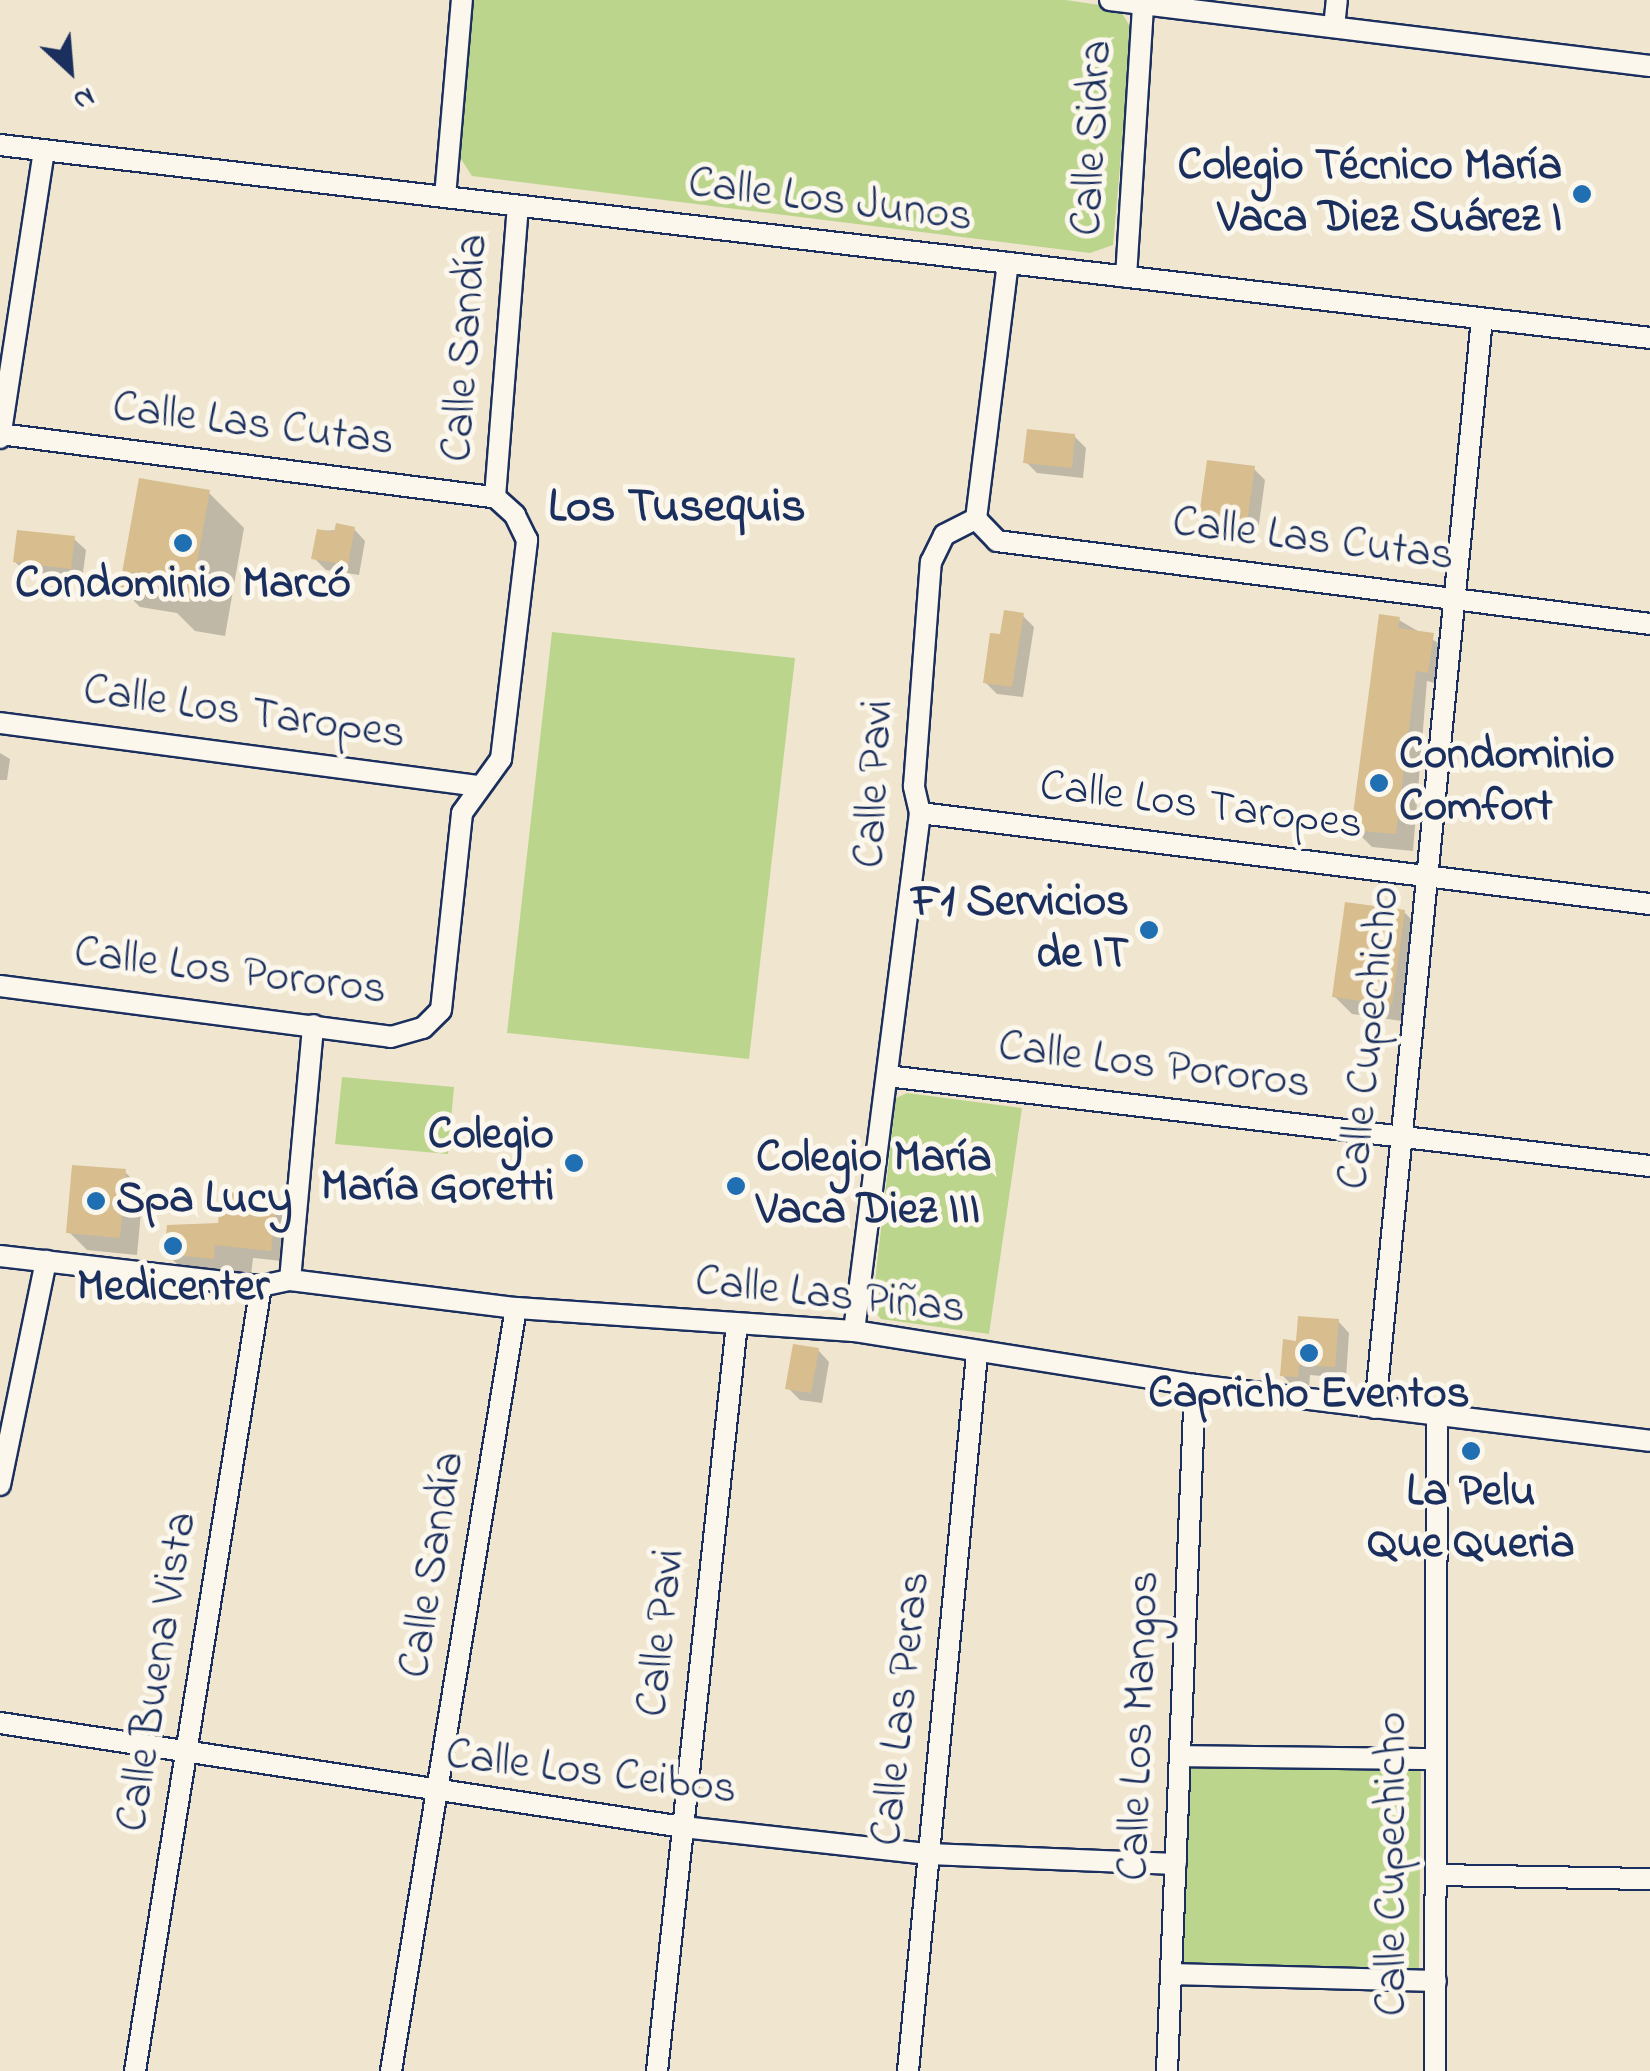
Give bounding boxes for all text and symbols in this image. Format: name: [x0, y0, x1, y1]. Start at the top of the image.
north arrow: [20, 20, 120, 120]
street label: Calle Sidra: [1062, 39, 1126, 237]
text: N: [66, 75, 101, 120]
place label: Colegio Técnico María Vaca Diez Suárez I: [1178, 141, 1562, 247]
street label: Calle Los Junos: [685, 158, 975, 246]
marker: Colegio Técnico María Vaca Diez Suárez I: [1571, 183, 1593, 205]
street label: Calle Sandía: [432, 232, 502, 464]
street label: Calle Las Cutas: [109, 382, 397, 470]
district label: Los Tusequis: [548, 480, 806, 538]
street label: Calle Las Cutas: [1169, 497, 1457, 585]
marker: Condominio Marcó: [172, 532, 194, 554]
place label: Condominio Marcó: [15, 559, 351, 613]
street label: Calle Los Taropes: [79, 665, 409, 763]
street label: Calle Pavi: [845, 698, 907, 870]
place label: Condominio Comfort: [1399, 730, 1615, 836]
street label: Calle Los Taropes: [1037, 760, 1365, 854]
marker: Condominio Comfort: [1368, 772, 1390, 794]
place label: F1 Servicios de IT: [911, 877, 1129, 983]
street label: Calle Cupechicho: [1328, 884, 1414, 1192]
marker: F1 Servicios de IT: [1138, 919, 1160, 941]
street label: Calle Los Pororos: [71, 927, 389, 1019]
street label: Calle Los Pororos: [995, 1021, 1313, 1113]
place label: Colegio María Goretti: [321, 1110, 554, 1216]
place label: Colegio María Vaca Diez III: [756, 1133, 991, 1239]
marker: Colegio María Goretti: [563, 1152, 585, 1174]
place label: Spa Lucy: [116, 1174, 292, 1228]
marker: Colegio María Vaca Diez III: [725, 1175, 747, 1197]
marker: Spa Lucy: [85, 1190, 107, 1212]
marker: Medicenter: [162, 1235, 184, 1257]
street label: Calle Las Piñas: [692, 1256, 968, 1338]
place label: Medicenter: [77, 1262, 269, 1316]
marker: Capricho Eventos: [1298, 1342, 1320, 1364]
place label: Capricho Eventos: [1148, 1369, 1470, 1423]
marker: La Pelu Que Queria: [1460, 1440, 1482, 1462]
street label: Calle Sandía: [389, 1448, 479, 1682]
place label: La Pelu Que Queria: [1368, 1467, 1574, 1573]
street label: Calle Buena Vista: [107, 1508, 211, 1836]
street label: Calle Pavi: [627, 1546, 699, 1720]
street label: Calle Las Peras: [862, 1569, 944, 1849]
street label: Calle Los Mangos: [1109, 1570, 1173, 1882]
street label: Calle Cupechicho: [1367, 1712, 1421, 2016]
street label: Calle Los Ceibos: [442, 1729, 740, 1819]

